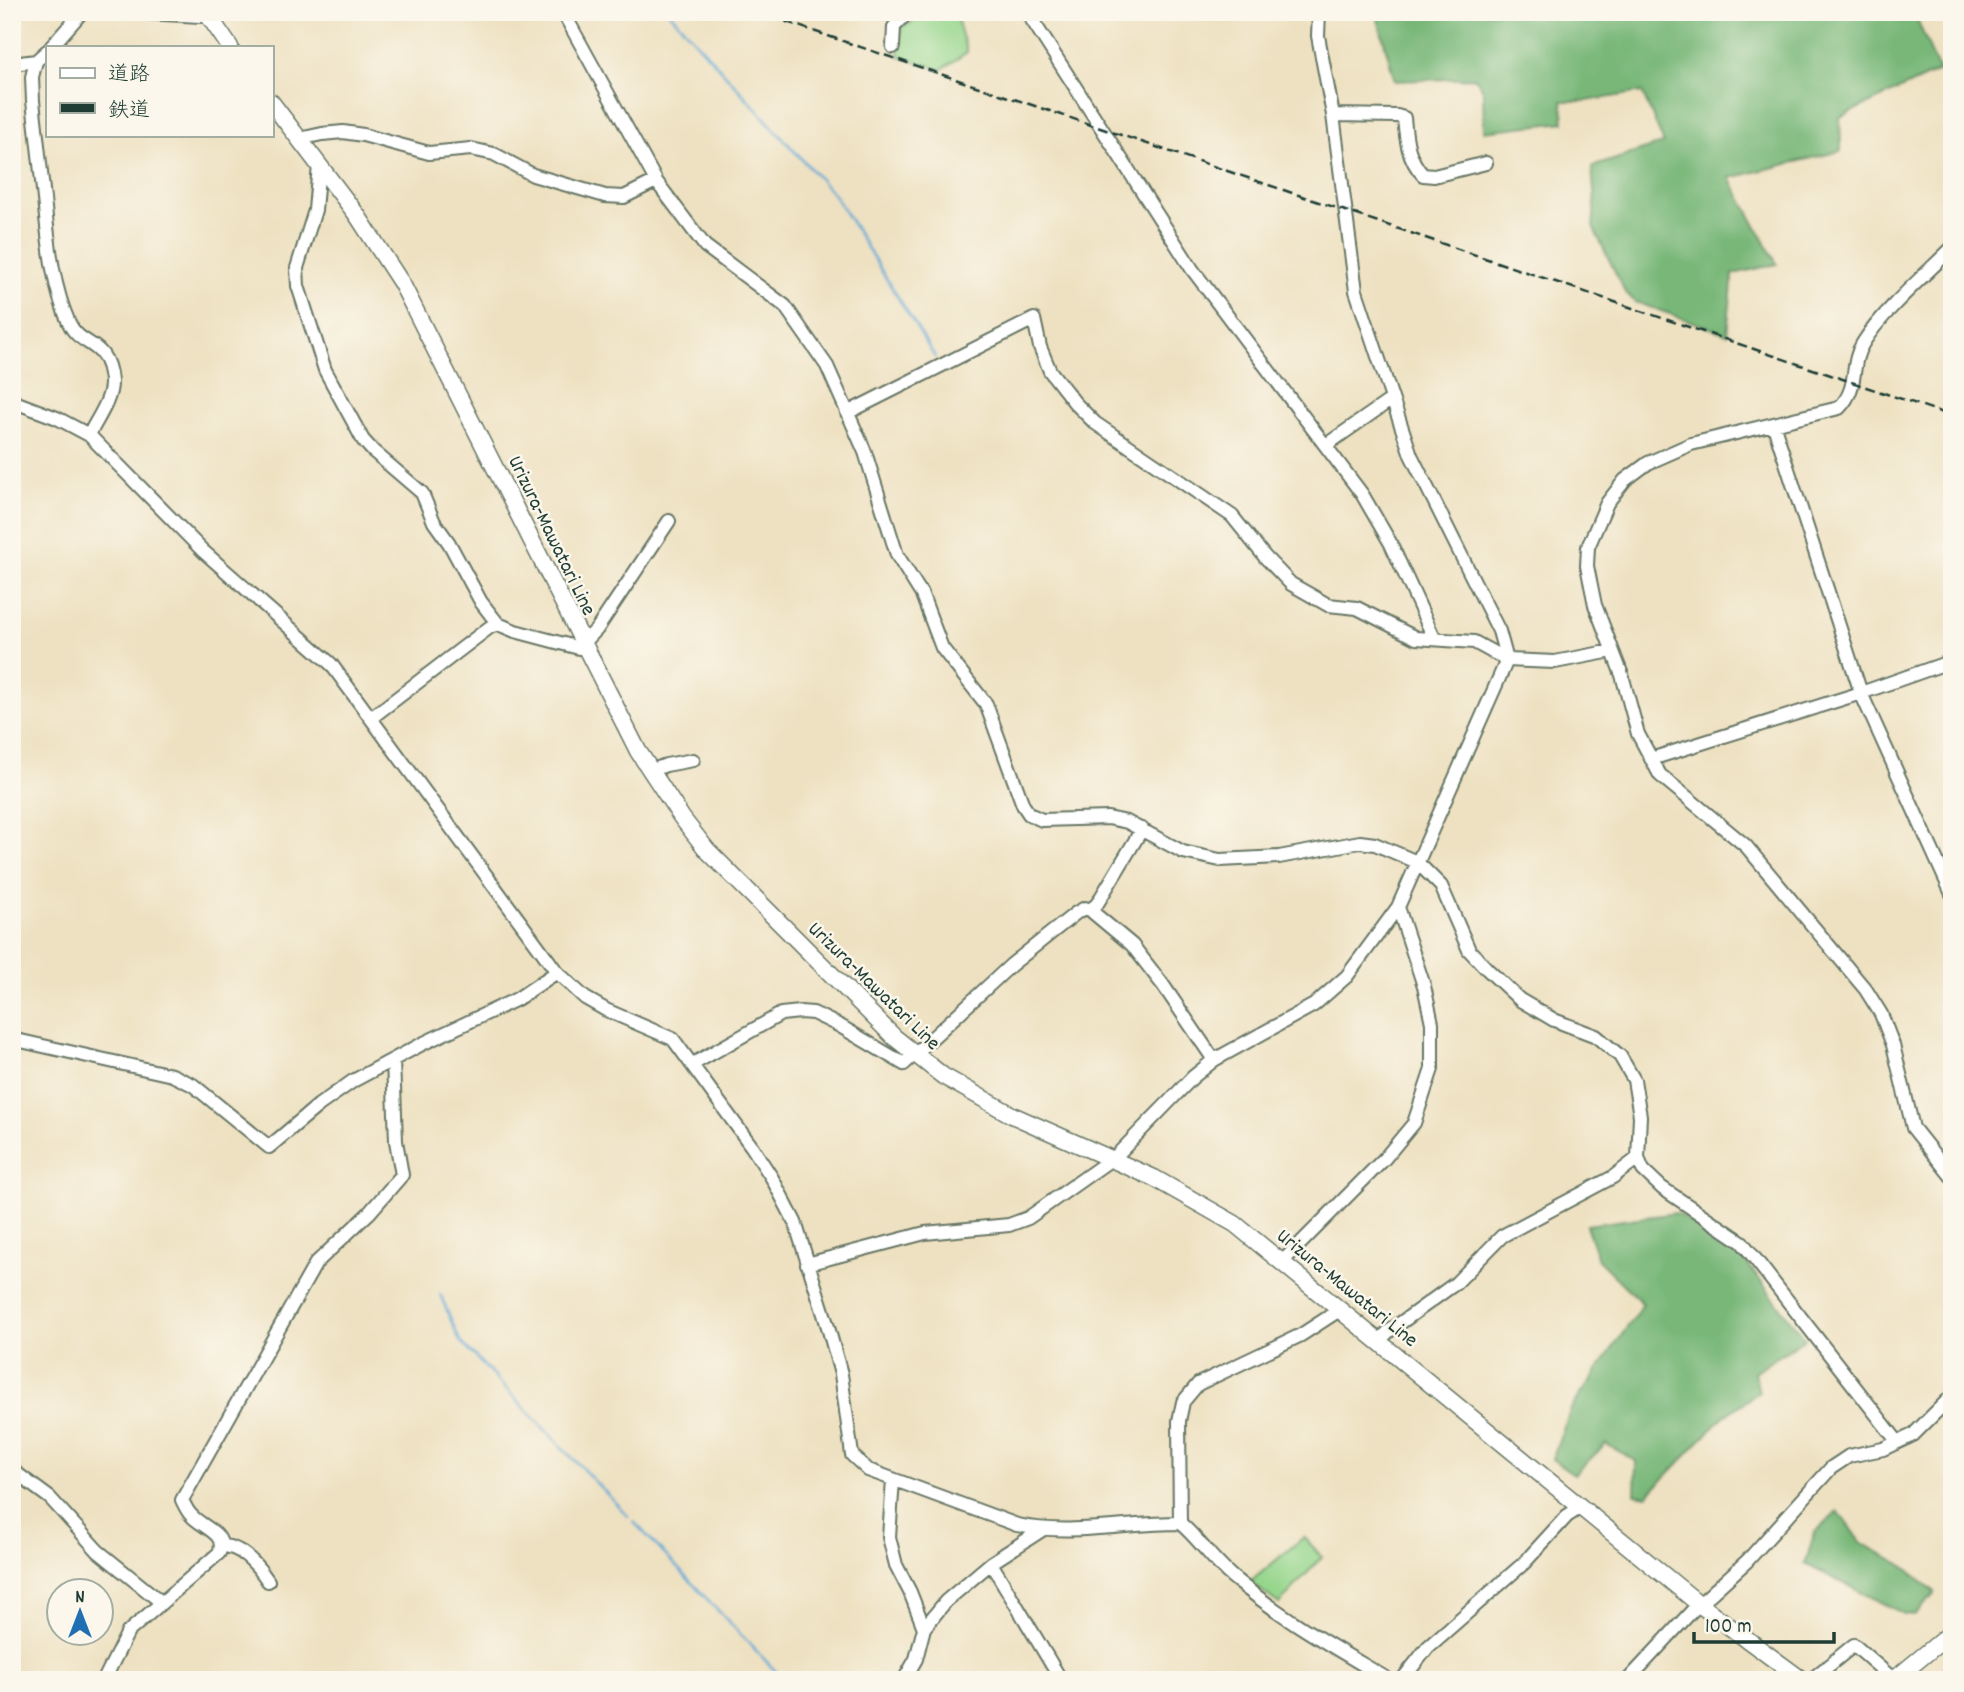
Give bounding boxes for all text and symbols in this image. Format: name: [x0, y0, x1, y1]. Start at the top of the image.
legend: [46, 46, 273, 136]
text: 道路: [108, 61, 150, 91]
text: 鉄道: [108, 97, 150, 127]
street label: Urizura-Mawatari Line: [499, 451, 602, 621]
street label: Urizura-Mawatari Line: [800, 916, 946, 1059]
street label: Urizura-Mawatari Line: [1269, 1223, 1423, 1356]
north arrow: [46, 1576, 116, 1646]
text: N: [75, 1585, 85, 1612]
scale bar: [1694, 1601, 1834, 1645]
text: 100 m: [1705, 1613, 1752, 1643]

